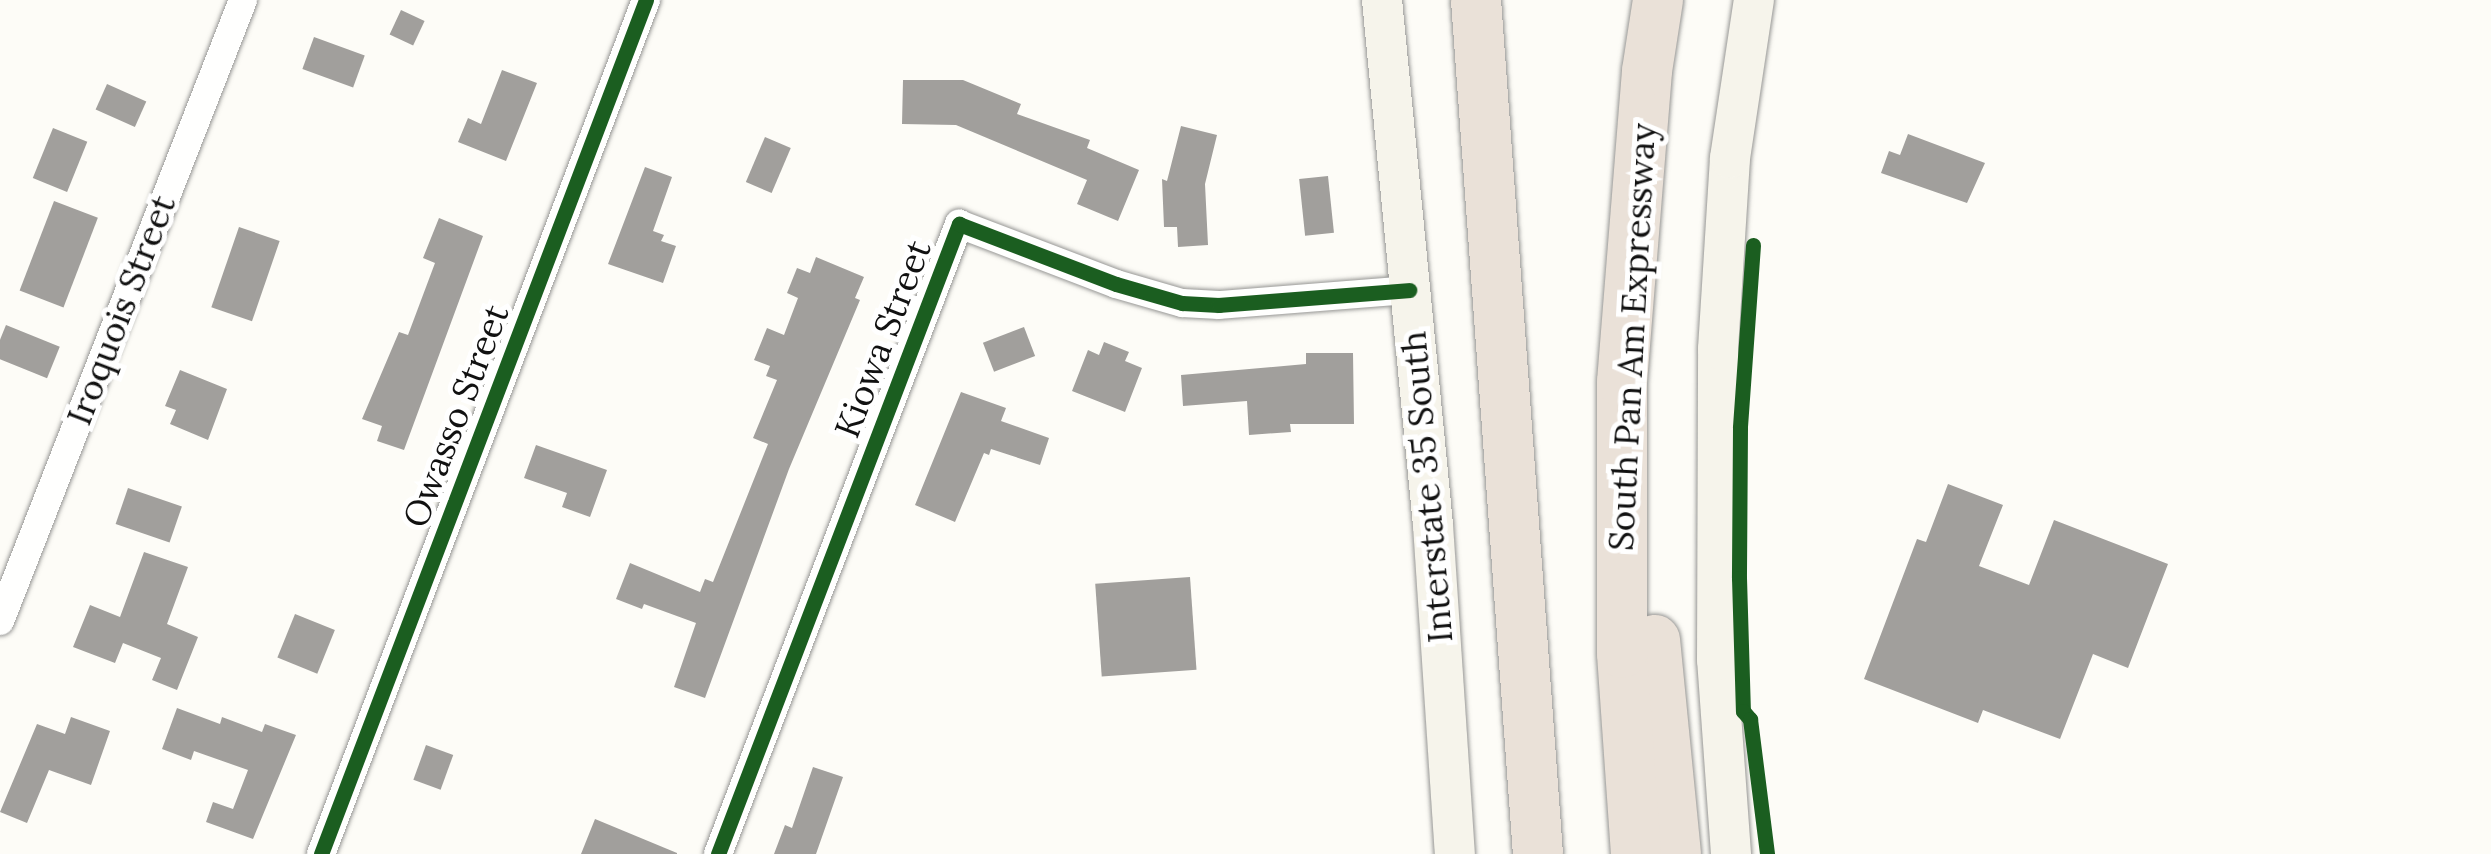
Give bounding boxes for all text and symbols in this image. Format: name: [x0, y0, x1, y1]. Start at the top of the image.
street label: South Pan Am Expressway: [1600, 122, 1664, 552]
street label: Iroquois Street: [58, 189, 184, 431]
street label: Kiowa Street: [826, 234, 940, 444]
street label: Owasso Street: [394, 299, 518, 533]
street label: Interstate 35 South: [1392, 329, 1462, 645]

